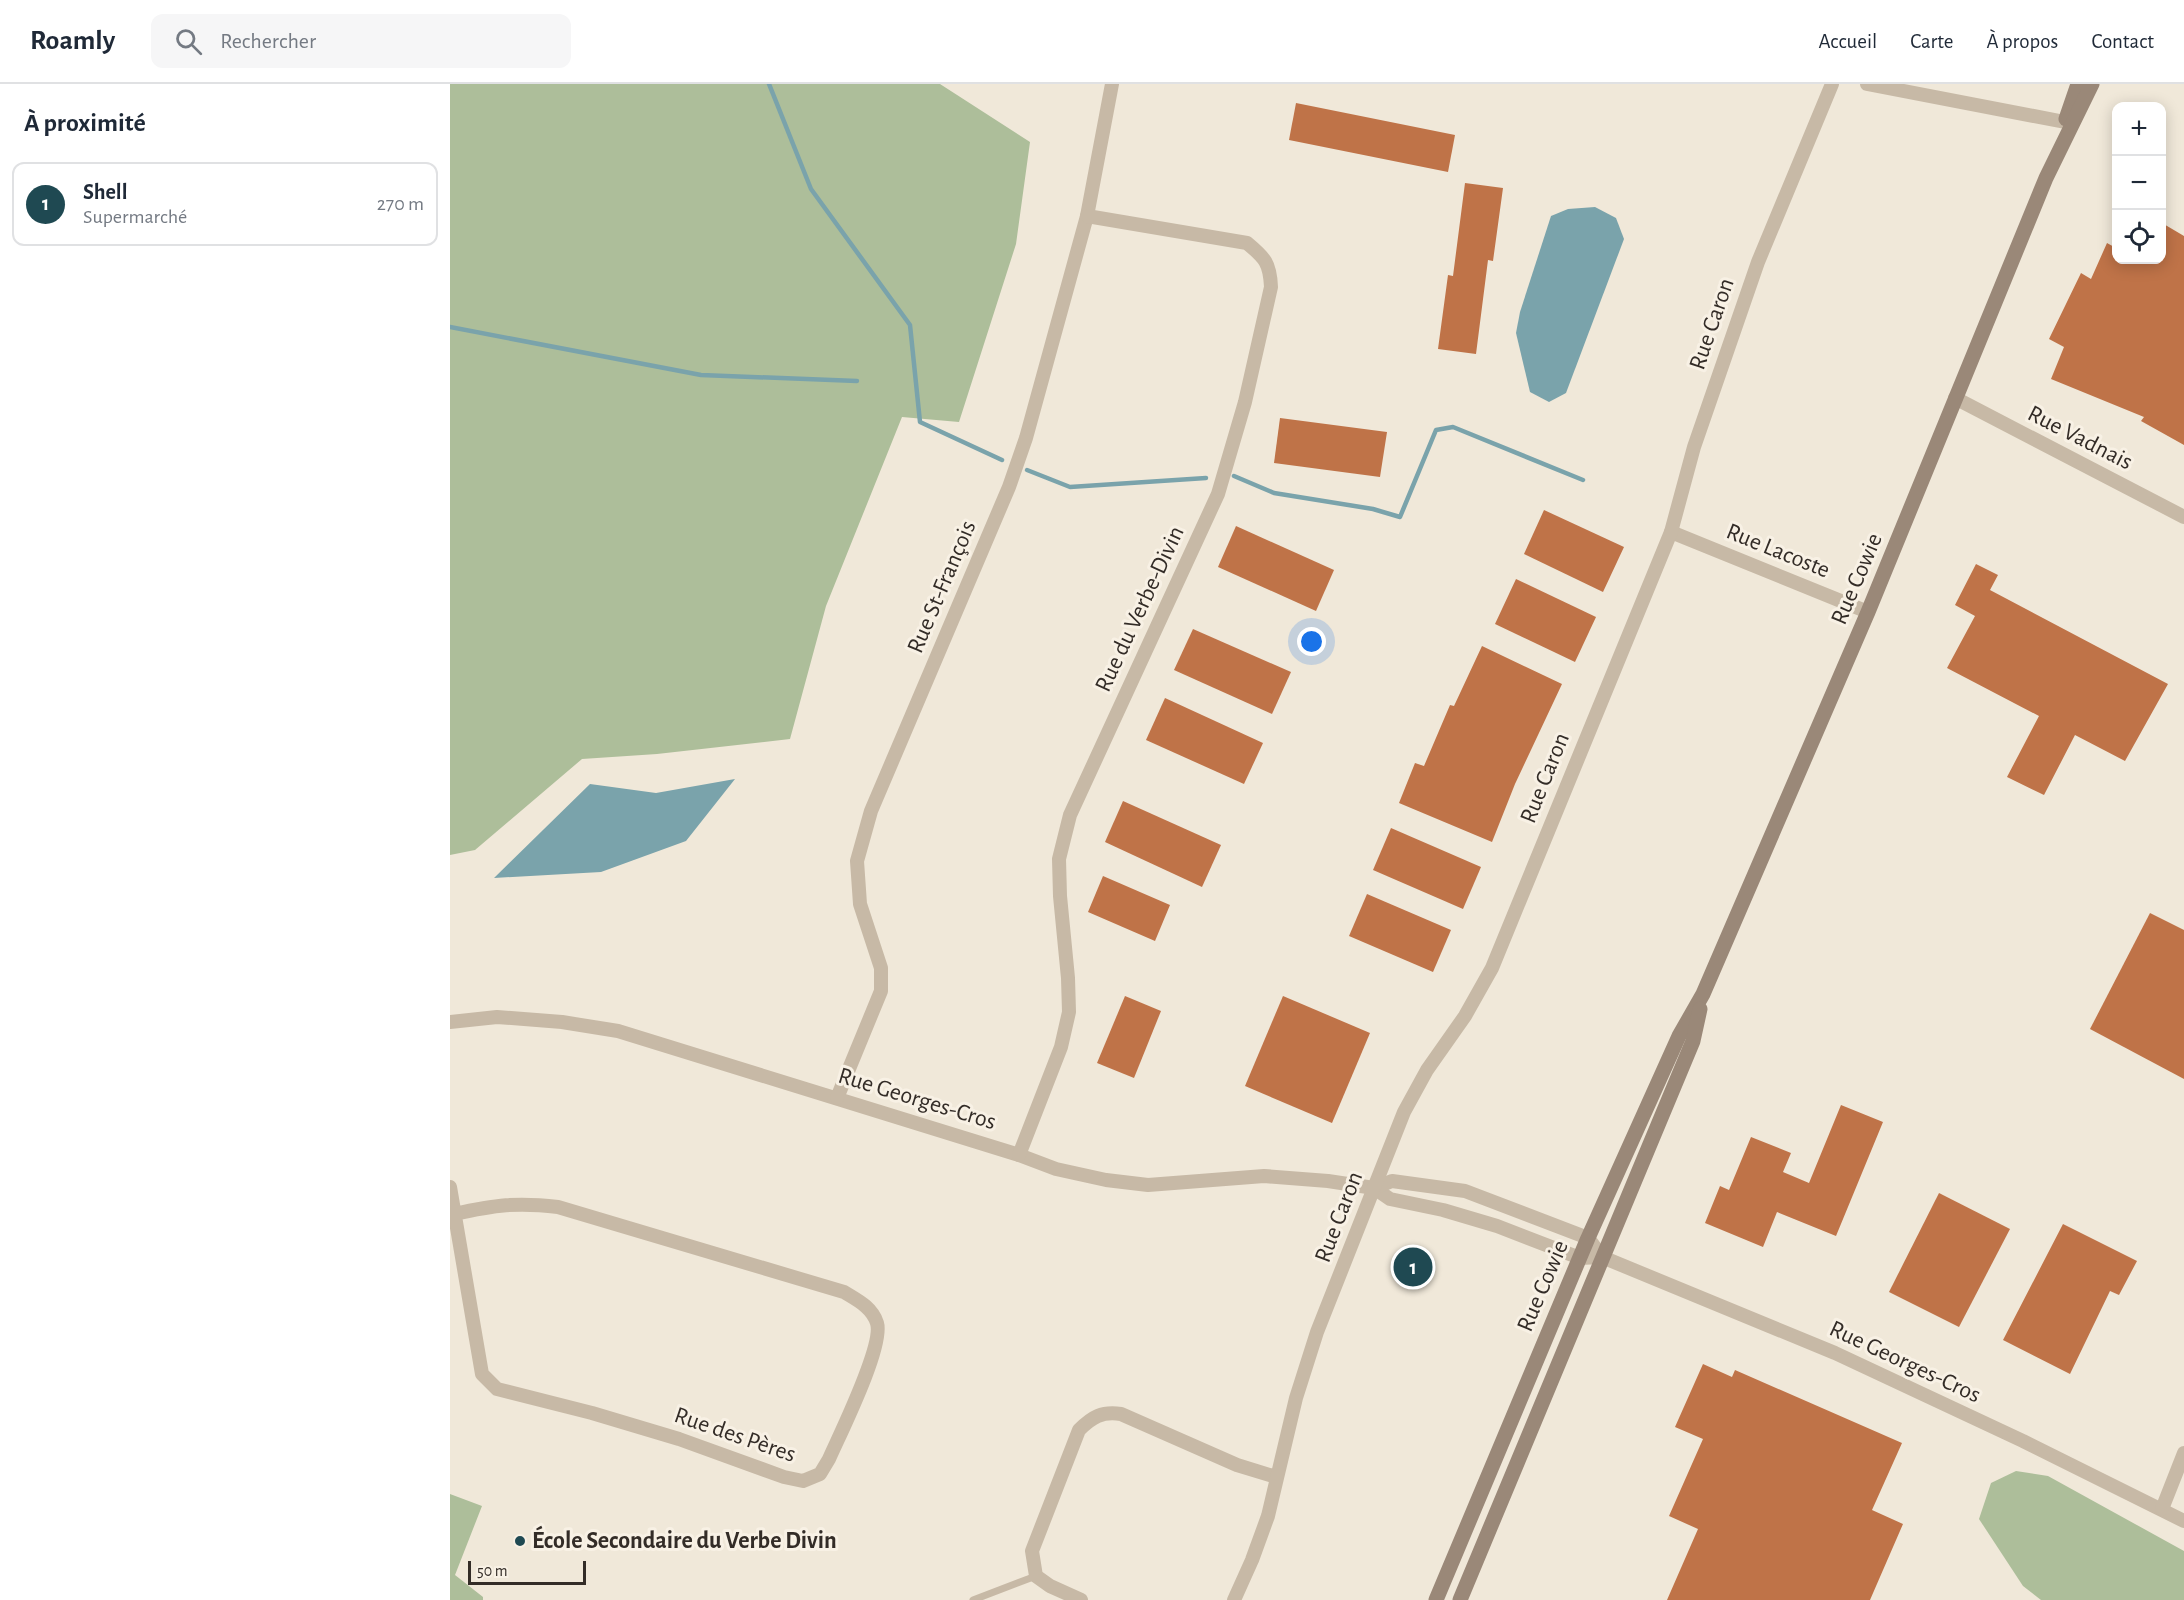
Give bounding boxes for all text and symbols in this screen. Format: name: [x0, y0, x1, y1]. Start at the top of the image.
search box: [151, 14, 571, 68]
icon: search: [172, 25, 205, 58]
text: Roamly: [30, 27, 115, 55]
text: Rechercher: [220, 30, 316, 52]
text: Accueil: [1819, 31, 1877, 52]
text: Carte: [1910, 31, 1953, 52]
text: À propos: [1986, 31, 2058, 52]
text: Contact: [2091, 31, 2154, 52]
map controls: [2112, 102, 2166, 264]
button: +: [2112, 102, 2166, 156]
text: À proximité: [24, 110, 146, 136]
button: −: [2112, 156, 2166, 210]
text: Shell: [83, 181, 127, 203]
text: 1: [42, 194, 49, 214]
text: 270 m: [377, 194, 424, 214]
text: Supermarché: [83, 207, 187, 227]
button: locate: [2112, 210, 2166, 264]
street label: Rue Caron: [1685, 275, 1739, 373]
street label: Rue Vadnais: [2024, 401, 2136, 475]
street label: Rue St-François: [903, 517, 981, 657]
street label: Rue Lacoste: [1723, 519, 1833, 583]
street label: Rue du Verbe-Divin: [1091, 522, 1189, 696]
street label: Rue Cowie: [1827, 530, 1887, 628]
your location: [1297, 627, 1326, 656]
street label: Rue Caron: [1516, 729, 1574, 827]
street label: Rue Georges-Cros: [835, 1064, 999, 1134]
street label: Rue Caron: [1311, 1168, 1367, 1266]
street label: Rue Cowie: [1513, 1237, 1573, 1335]
pin: 1: [1394, 1244, 1432, 1290]
street label: Rue Georges-Cros: [1826, 1317, 1984, 1407]
street label: Rue des Pères: [671, 1403, 799, 1467]
place label: École Secondaire du Verbe Divin: [532, 1525, 837, 1553]
marker: École Secondaire du Verbe Divin: [513, 1534, 527, 1548]
scale bar: [468, 1558, 586, 1586]
text: 50 m: [477, 1563, 508, 1579]

